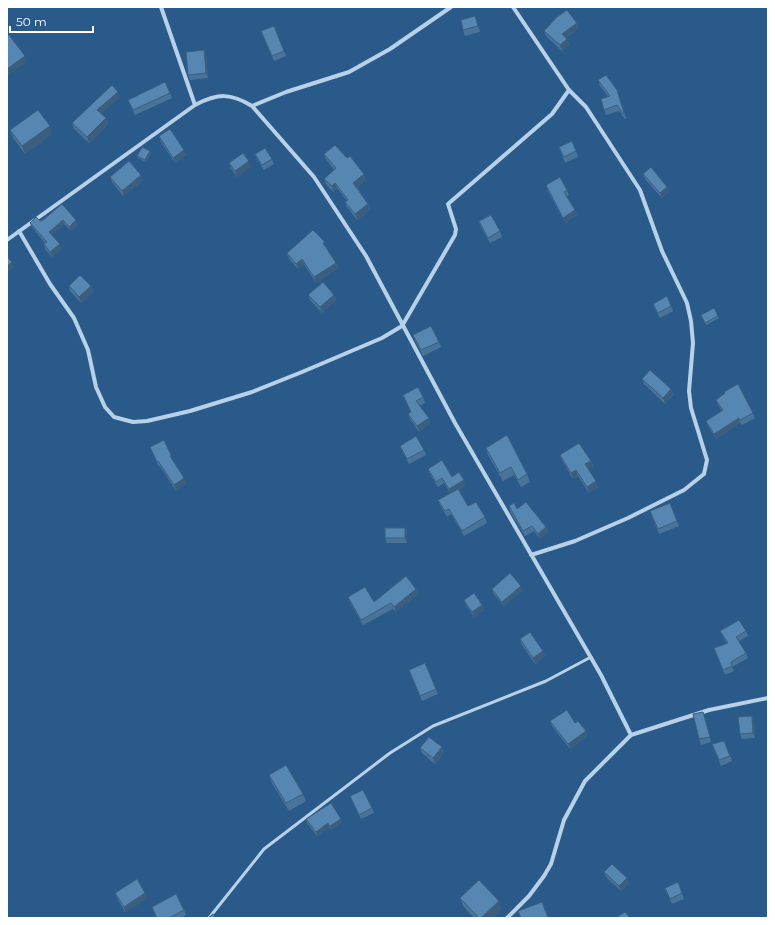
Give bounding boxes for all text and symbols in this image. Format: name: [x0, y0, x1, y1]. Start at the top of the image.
scale bar: [10, 8, 93, 34]
text: 50 m: [16, 14, 47, 29]

